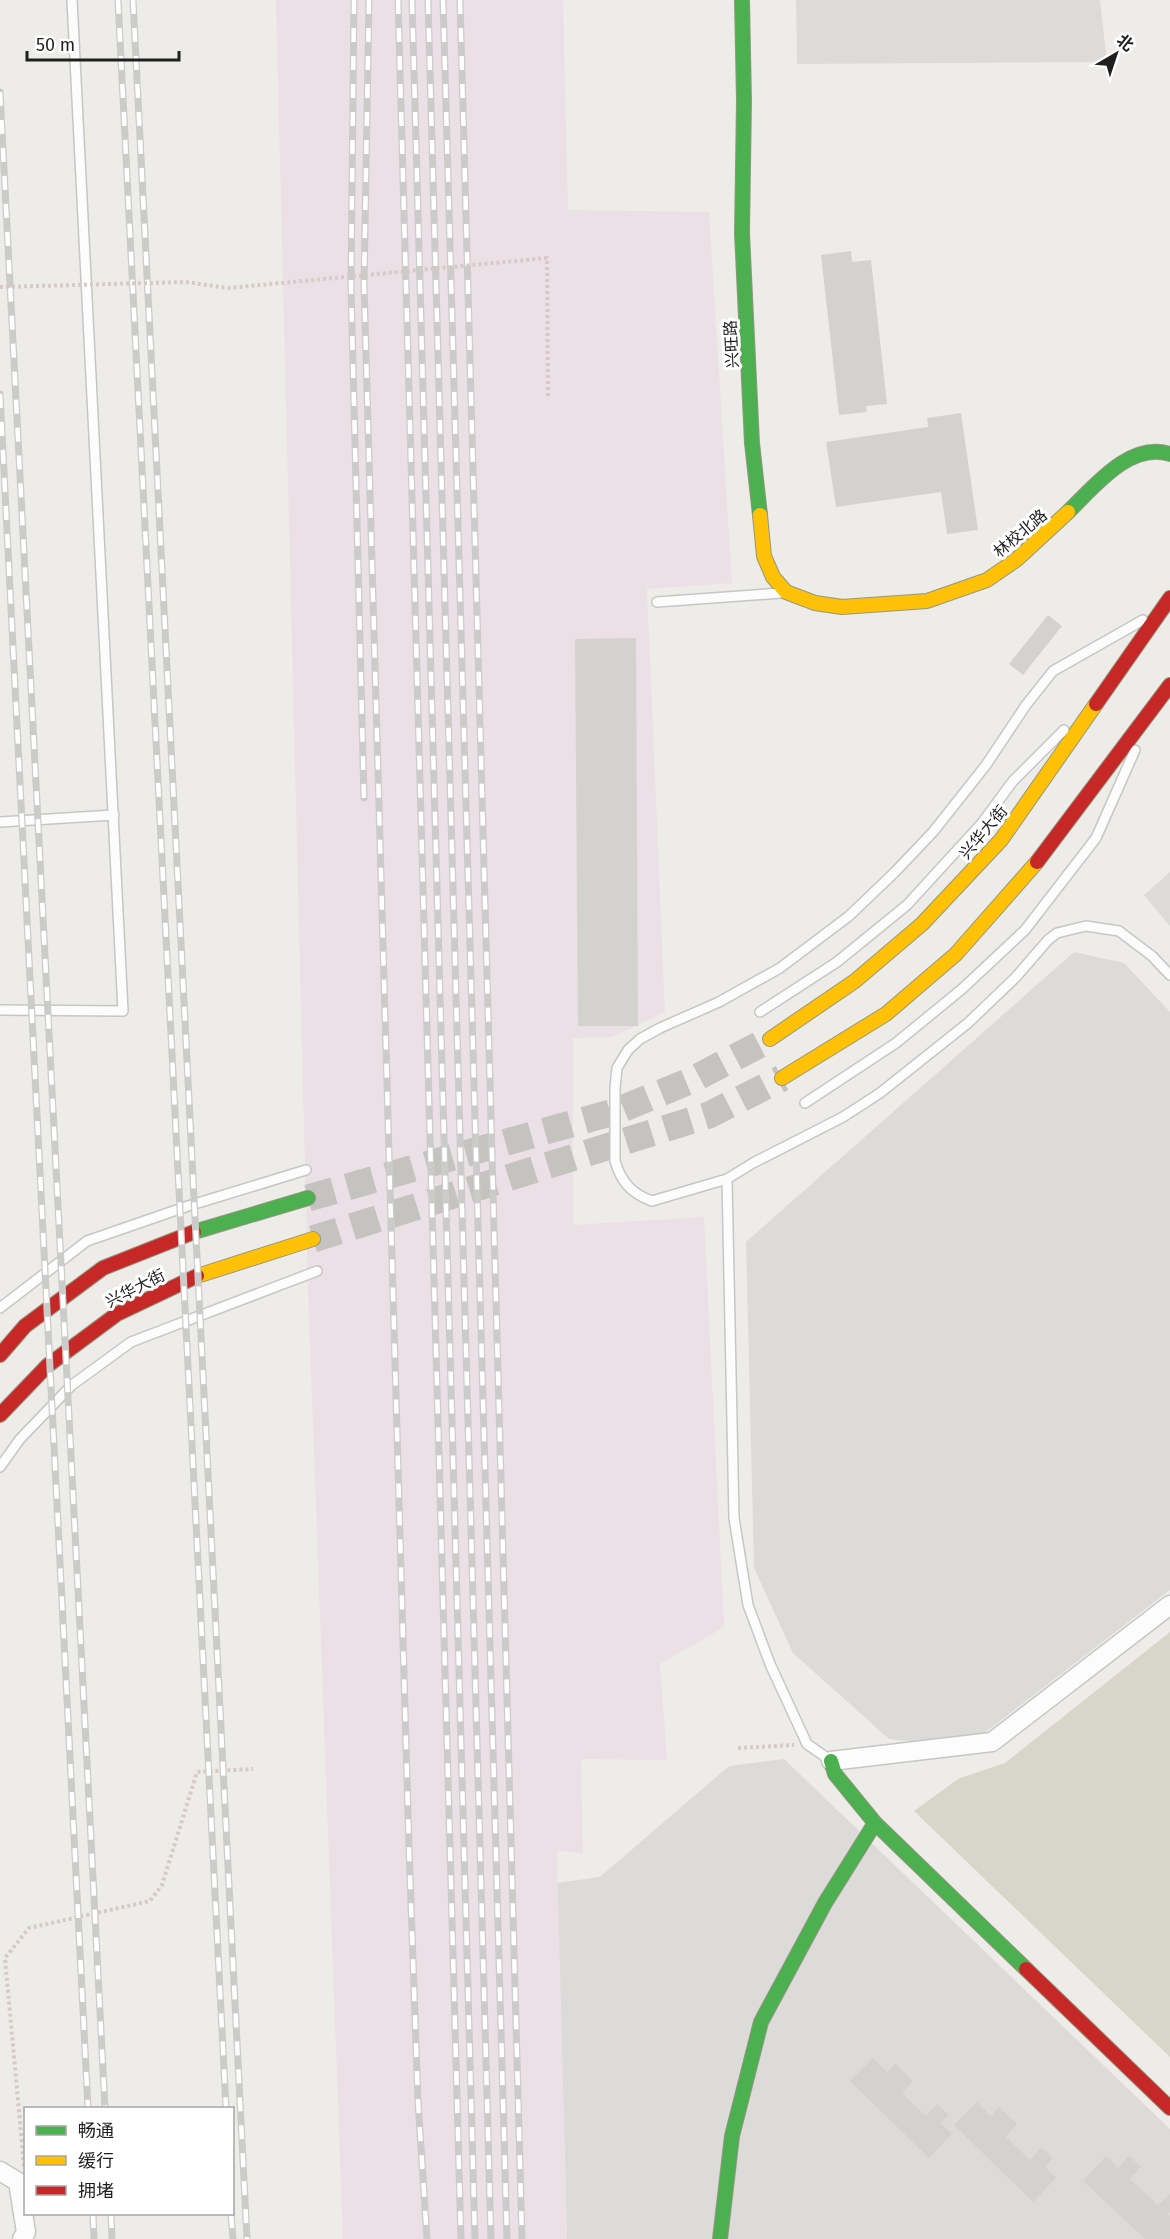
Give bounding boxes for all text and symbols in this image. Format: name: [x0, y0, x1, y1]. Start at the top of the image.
scale bar: [27, 24, 178, 62]
north arrow: [1086, 24, 1146, 84]
text: 北: [1113, 30, 1137, 55]
text: 50 m: [36, 34, 75, 56]
street label: 兴旺路: [721, 320, 742, 368]
street label: 林校北路: [990, 506, 1051, 561]
street label: 兴华大街: [956, 802, 1011, 863]
street label: 兴华大街: [102, 1265, 168, 1311]
legend: [24, 2107, 234, 2215]
text: 畅通: [78, 2120, 114, 2142]
text: 缓行: [78, 2150, 114, 2172]
text: 拥堵: [78, 2180, 114, 2202]

